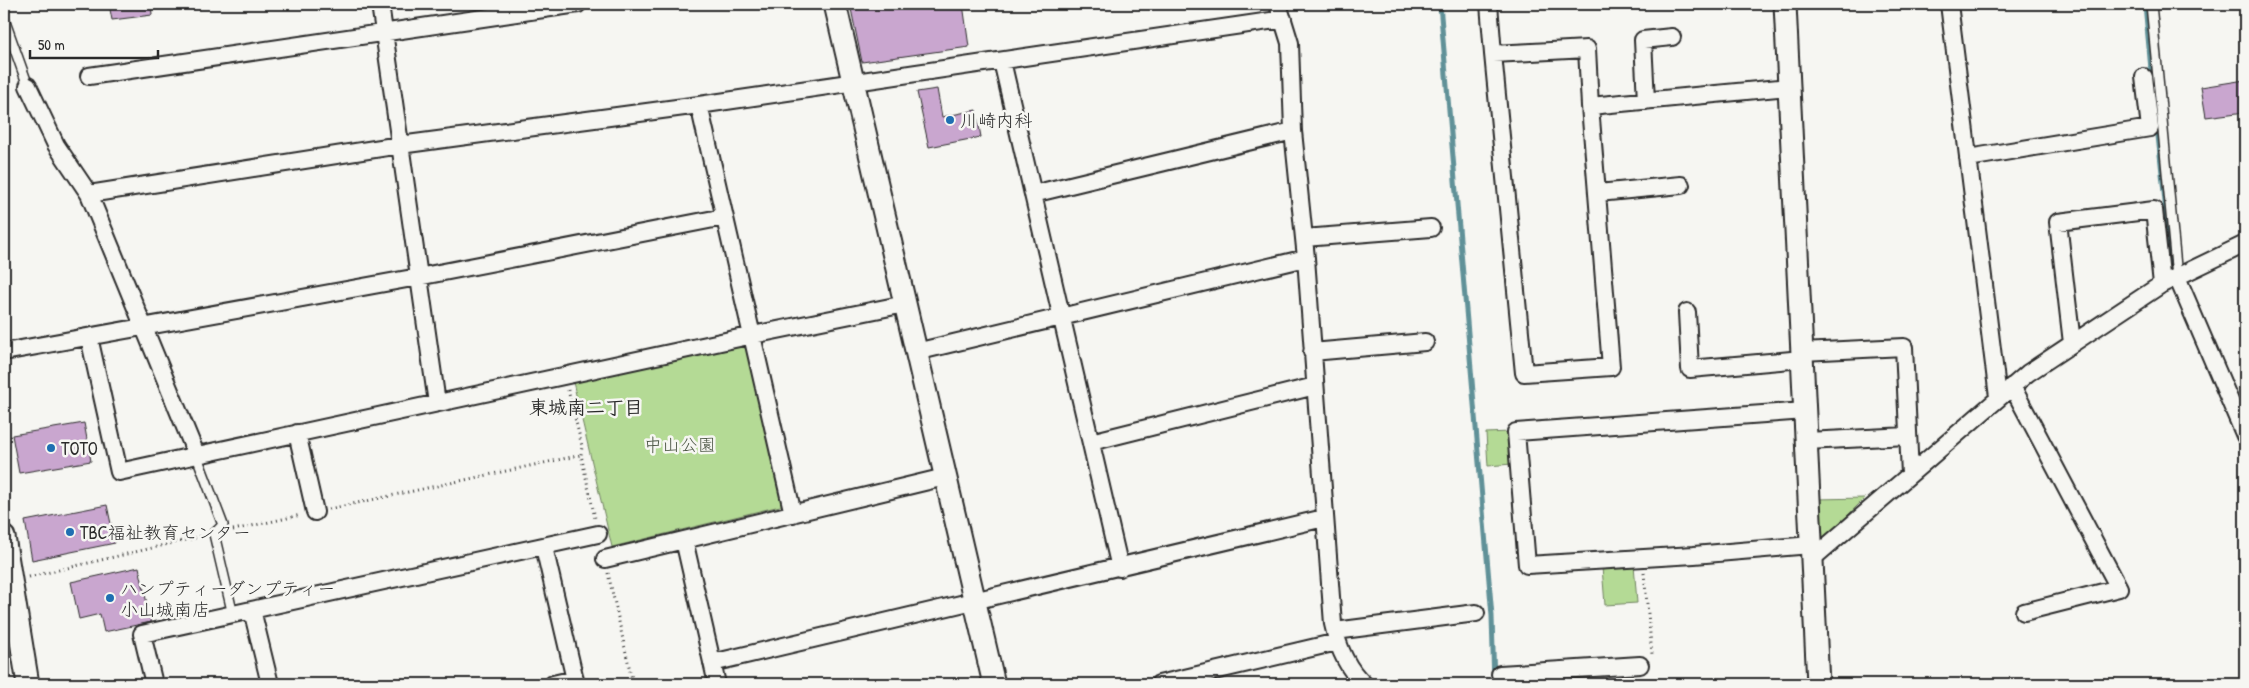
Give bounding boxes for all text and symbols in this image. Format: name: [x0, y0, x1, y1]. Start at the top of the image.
scale bar: [30, 28, 158, 60]
text: 50 m: [38, 34, 65, 55]
place label: 川崎内科: [960, 108, 1032, 133]
marker: 川崎内科: [944, 114, 956, 126]
district label: 東城南二丁目: [529, 394, 643, 420]
park label: 中山公園: [644, 432, 716, 457]
place label: TOTO: [61, 436, 98, 461]
marker: TOTO: [45, 442, 57, 454]
place label: TBC福祉教育センター: [80, 520, 251, 545]
marker: TBC福祉教育センター: [64, 526, 76, 538]
place label: ハンプティーダンプティー 小山城南店: [120, 576, 335, 622]
marker: ハンプティーダンプティー 小山城南店: [104, 592, 116, 604]

